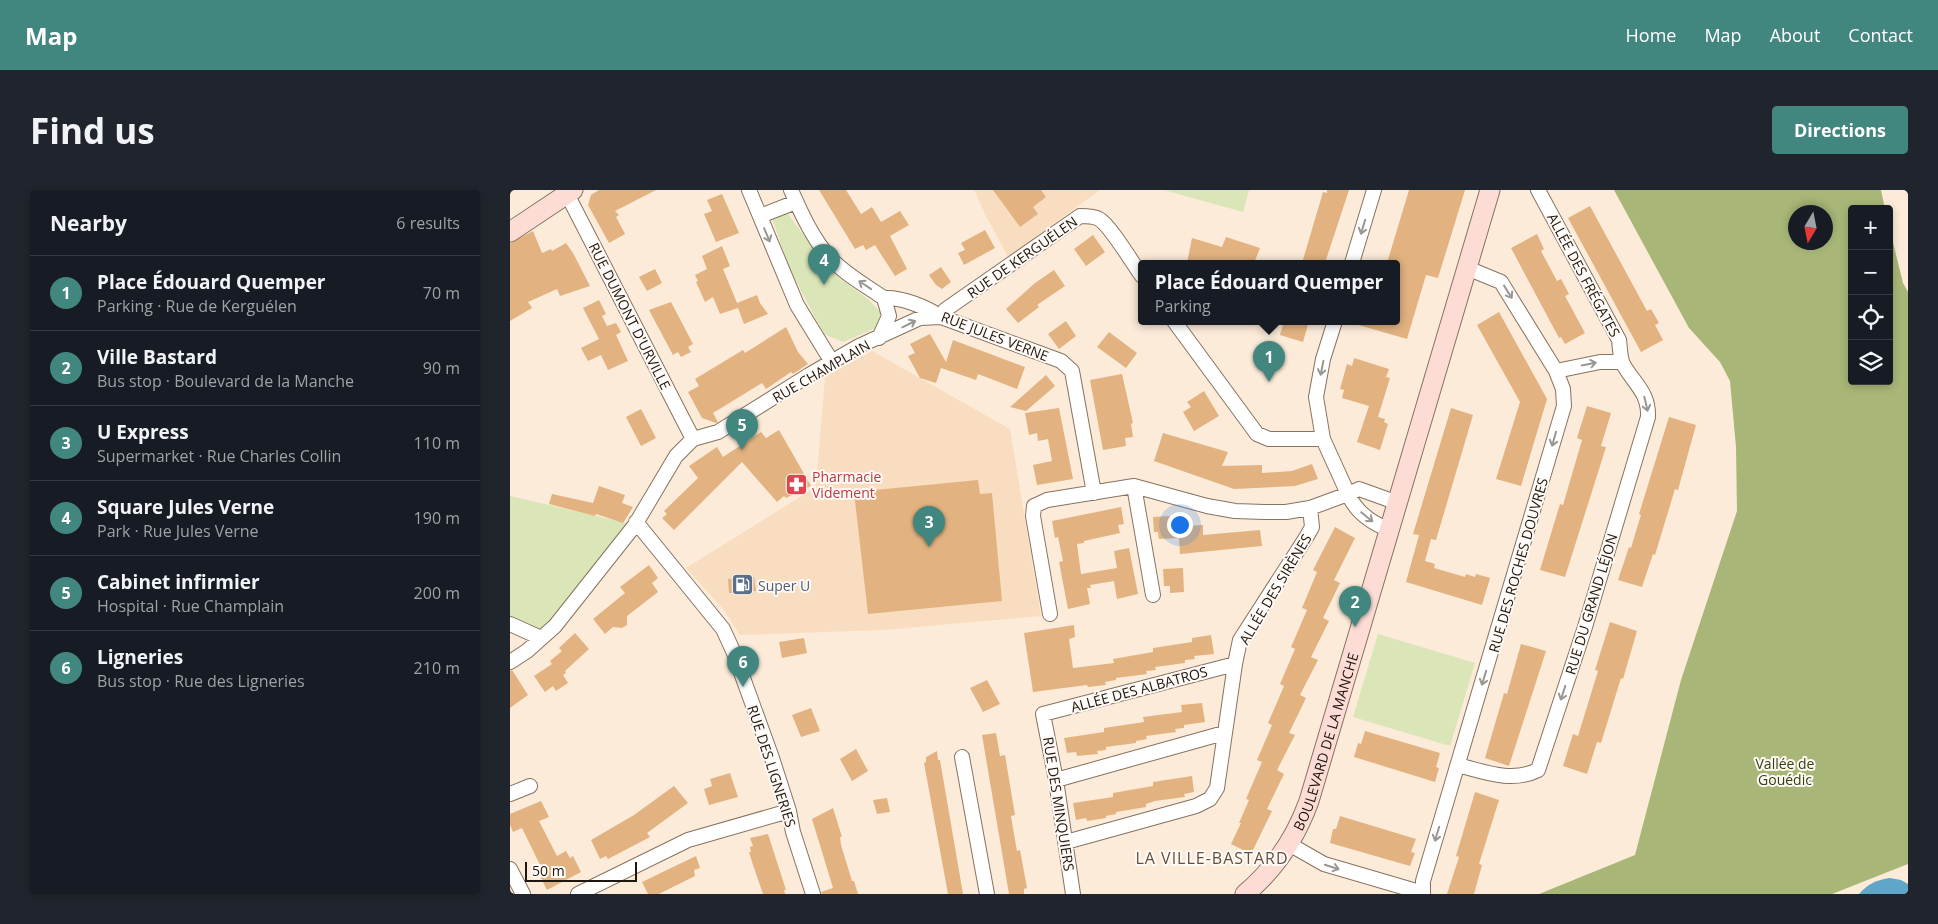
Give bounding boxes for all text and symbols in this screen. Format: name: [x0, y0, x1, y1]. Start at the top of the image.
text: Map: [25, 19, 77, 52]
text: Home: [1626, 23, 1676, 47]
text: Map: [1704, 23, 1742, 47]
text: About: [1770, 23, 1820, 47]
text: Contact: [1848, 23, 1913, 47]
button: Directions: [1772, 106, 1908, 154]
text: Find us: [30, 107, 155, 154]
north arrow: [1788, 205, 1833, 250]
map controls: [1848, 205, 1893, 385]
button: +: [1848, 205, 1893, 250]
text: Nearby: [50, 209, 127, 237]
street label: ALLÉE DES FRÉGATES: [1543, 210, 1625, 340]
text: 6 results: [396, 212, 460, 234]
street label: RUE DE KERGUÉLEN: [963, 212, 1081, 302]
one-way arrow: [1358, 218, 1367, 234]
one-way arrow: [763, 227, 773, 242]
street label: RUE DUMONT D'URVILLE: [585, 239, 675, 393]
pin: 4: [808, 244, 840, 285]
button: −: [1848, 250, 1893, 295]
popup: [1138, 260, 1400, 325]
text: Place Édouard Quemper: [97, 269, 325, 295]
text: Place Édouard Quemper: [1155, 269, 1383, 295]
one-way arrow: [858, 280, 872, 290]
text: 1: [61, 282, 71, 304]
text: 70 m: [423, 282, 460, 304]
one-way arrow: [1503, 285, 1513, 299]
text: Parking · Rue de Kerguélen: [97, 295, 297, 317]
text: Parking: [1155, 295, 1211, 317]
button: locate: [1848, 295, 1893, 340]
street label: RUE JULES VERNE: [939, 307, 1051, 365]
one-way arrow: [901, 318, 916, 328]
street label: RUE CHAMPLAIN: [769, 335, 873, 407]
button: layers: [1848, 340, 1893, 385]
pin: 1: [1253, 341, 1285, 382]
text: Ville Bastard: [97, 344, 217, 370]
text: 2: [61, 357, 71, 379]
text: 90 m: [423, 357, 460, 379]
one-way arrow: [1316, 359, 1326, 375]
one-way arrow: [1580, 359, 1596, 368]
text: Bus stop · Boulevard de la Manche: [97, 370, 354, 392]
one-way arrow: [1642, 396, 1651, 412]
pin: 5: [726, 409, 758, 450]
text: U Express: [97, 419, 189, 445]
one-way arrow: [1549, 430, 1559, 446]
text: 3: [61, 432, 71, 454]
text: 110 m: [414, 432, 460, 454]
text: Supermarket · Rue Charles Collin: [97, 445, 341, 467]
place label: Pharmacie Videment: [812, 467, 881, 502]
pharmacy icon: Pharmacie Videment: [784, 472, 808, 496]
street label: RUE DES ROCHES DOUVRES: [1484, 475, 1552, 655]
text: Square Jules Verne: [97, 494, 274, 520]
pin: 3: [913, 506, 945, 547]
text: 4: [61, 507, 71, 529]
text: 190 m: [414, 507, 460, 529]
your location: [1167, 512, 1193, 538]
one-way arrow: [1360, 512, 1373, 523]
text: Park · Rue Jules Verne: [97, 520, 259, 542]
street label: ALLÉE DES SIRÈNES: [1234, 530, 1316, 648]
street label: RUE DU GRAND LÉJON: [1560, 531, 1622, 677]
text: Cabinet infirmier: [97, 569, 260, 595]
fuel station icon: Super U: [730, 573, 754, 597]
place label: Super U: [758, 576, 810, 595]
text: 5: [61, 582, 71, 604]
text: 200 m: [414, 582, 460, 604]
pin: 2: [1339, 586, 1371, 627]
text: Hospital · Rue Champlain: [97, 595, 284, 617]
text: Ligneries: [97, 644, 183, 670]
pin: 6: [727, 646, 759, 687]
street label: BOULEVARD DE LA MANCHE: [1288, 650, 1362, 833]
text: 6: [61, 657, 71, 679]
text: 210 m: [414, 657, 460, 679]
street label: ALLÉE DES ALBATROS: [1068, 662, 1210, 716]
text: Bus stop · Rue des Ligneries: [97, 670, 305, 692]
one-way arrow: [1479, 670, 1489, 686]
one-way arrow: [1558, 685, 1568, 701]
street label: RUE DES LIGNERIES: [743, 703, 801, 829]
street label: RUE DES MINQUIERS: [1039, 736, 1079, 872]
park label: Vallée de Gouédic: [1756, 754, 1815, 789]
one-way arrow: [1432, 826, 1442, 842]
district label: LA VILLE-BASTARD: [1135, 847, 1289, 869]
scale bar: [525, 859, 638, 882]
text: 50 m: [532, 861, 565, 880]
one-way arrow: [1324, 862, 1340, 872]

